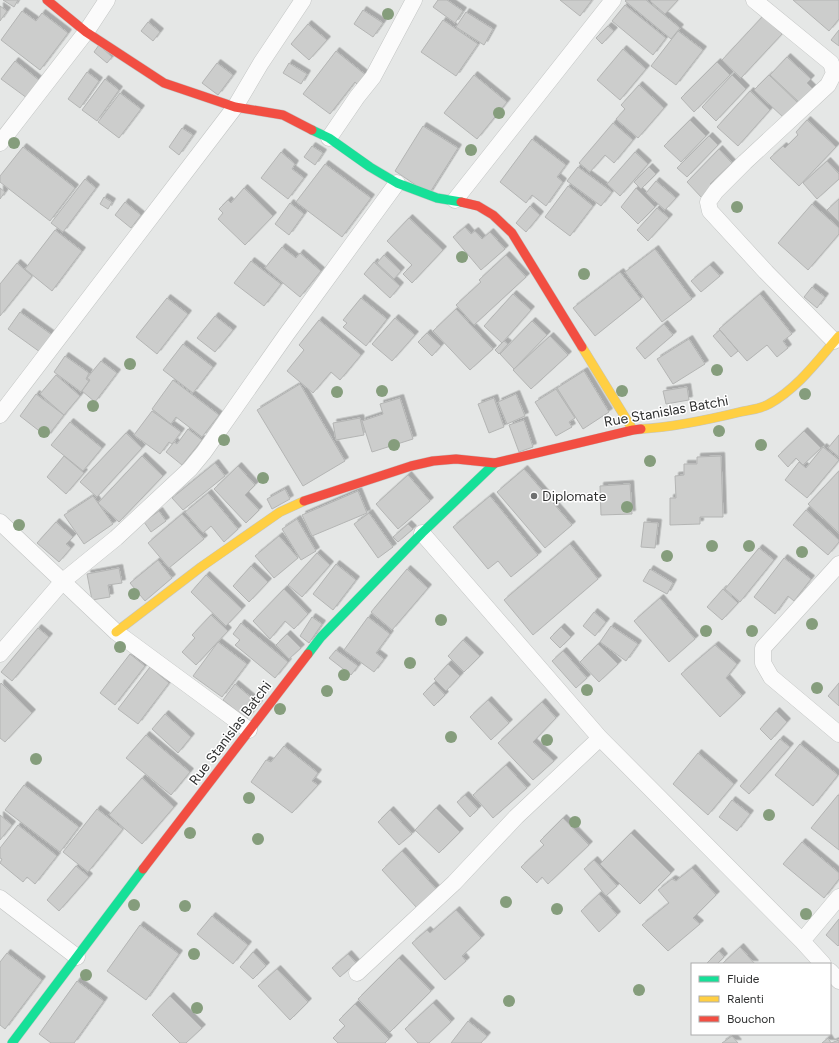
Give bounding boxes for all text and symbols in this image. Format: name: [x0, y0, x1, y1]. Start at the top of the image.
street label: Rue Stanislas Batchi: [603, 392, 730, 431]
place label: Diplomate: [542, 488, 607, 505]
marker: Diplomate: [529, 491, 539, 501]
street label: Rue Stanislas Batchi: [186, 678, 275, 789]
legend: [691, 963, 831, 1035]
text: Fluide: [727, 972, 760, 986]
text: Ralenti: [727, 992, 764, 1006]
text: Bouchon: [727, 1012, 775, 1026]

